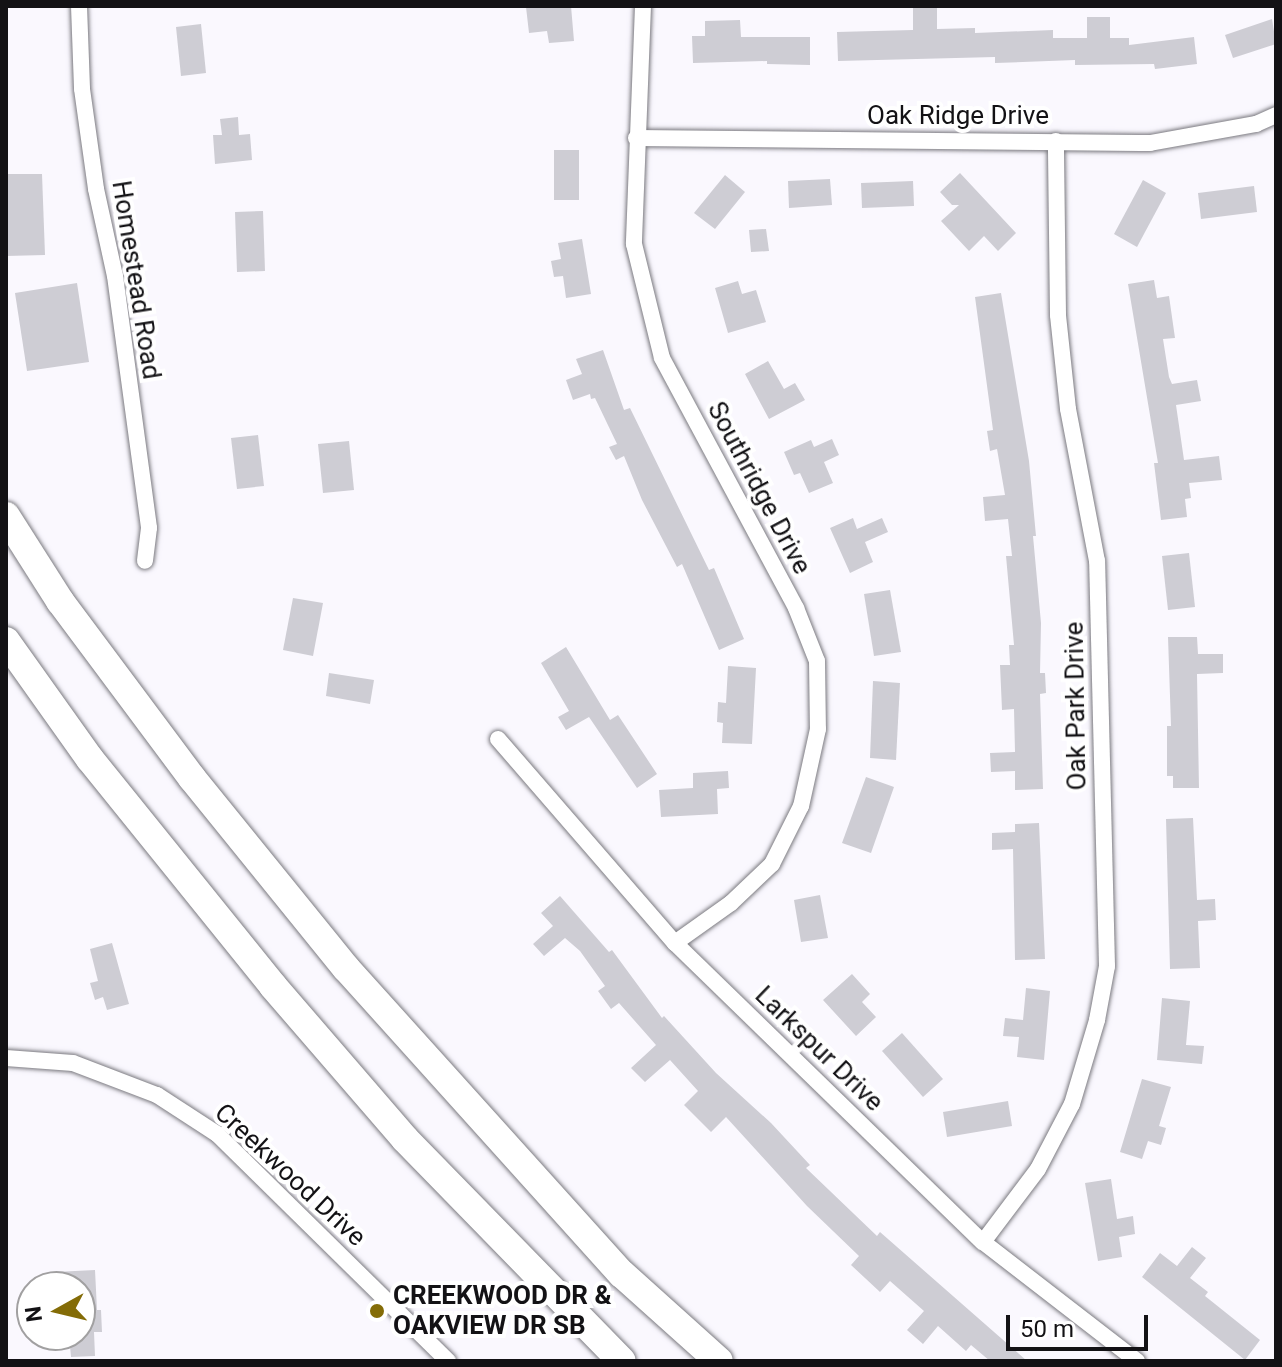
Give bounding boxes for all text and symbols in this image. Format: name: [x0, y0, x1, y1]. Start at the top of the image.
street label: Oak Ridge Drive: [867, 100, 1049, 132]
street label: Homestead Road: [105, 179, 167, 381]
street label: Southridge Drive: [701, 397, 817, 579]
street label: Oak Park Drive: [1059, 621, 1093, 791]
street label: Larkspur Drive: [748, 980, 890, 1118]
street label: Creekwood Drive: [208, 1097, 372, 1253]
north arrow: [16, 1271, 96, 1351]
place label: CREEKWOOD DR & OAKVIEW DR SB: [393, 1280, 612, 1342]
scale bar: [1010, 1299, 1152, 1349]
marker: CREEKWOOD DR & OAKVIEW DR SB: [368, 1302, 386, 1320]
text: N: [20, 1305, 47, 1324]
text: 50 m: [1020, 1315, 1074, 1343]

